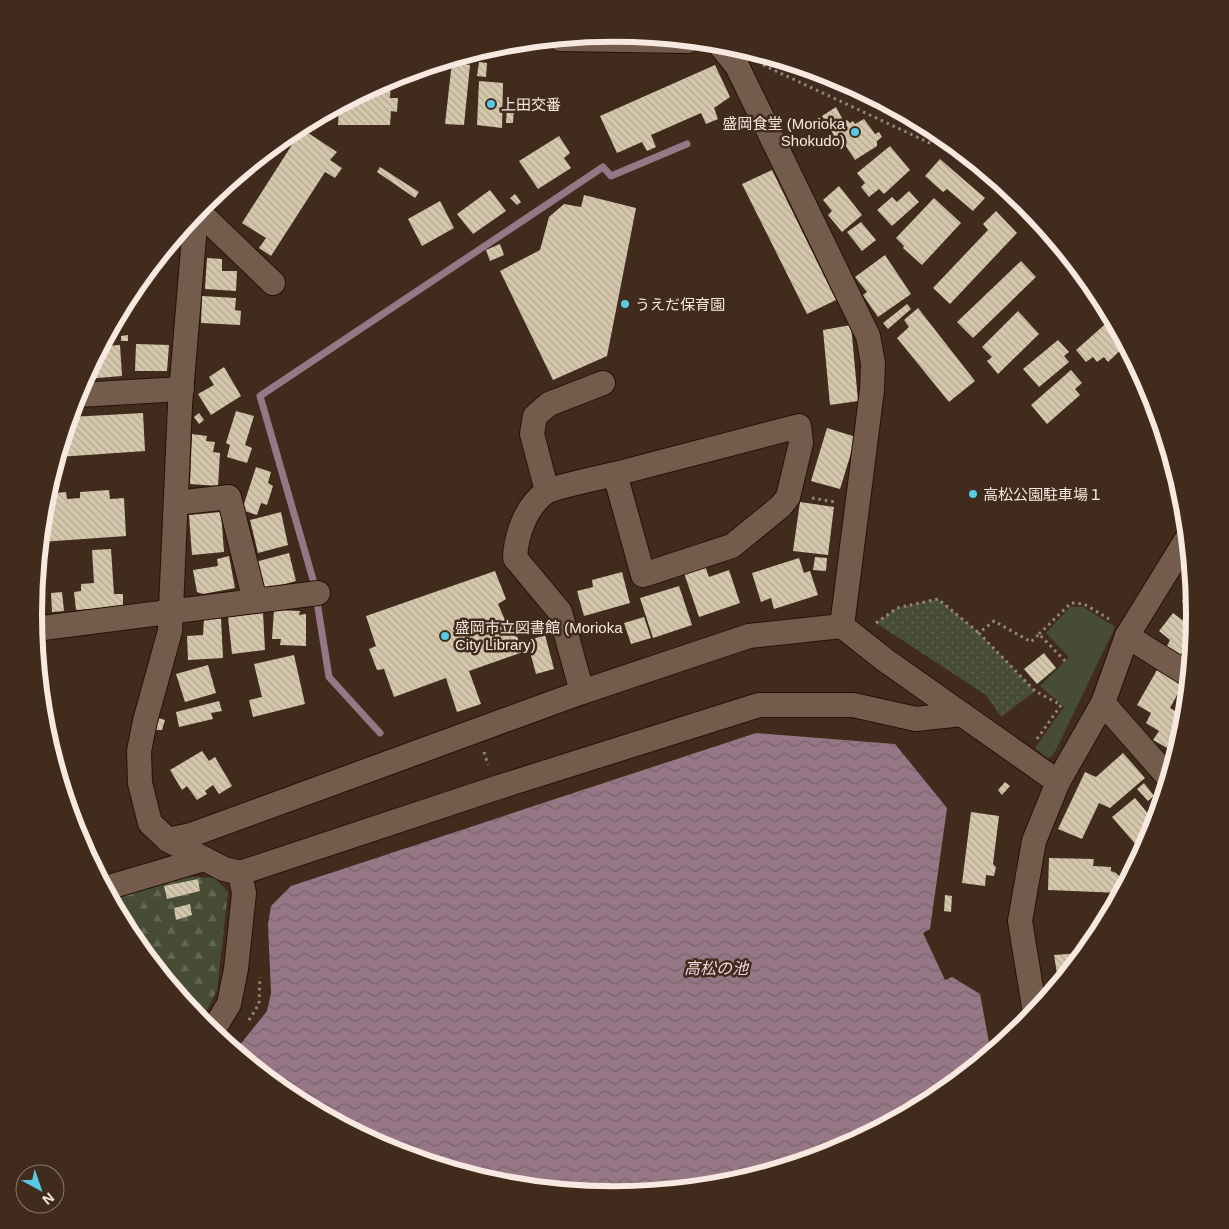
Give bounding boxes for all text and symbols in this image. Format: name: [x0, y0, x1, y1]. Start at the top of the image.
place label: 上田交番: [501, 96, 561, 113]
marker: 上田交番: [485, 98, 497, 110]
place label: 盛岡食堂 (Morioka Shokudo): [722, 115, 846, 149]
marker: 盛岡食堂 (Morioka Shokudo): [849, 126, 861, 138]
place label: うえだ保育園: [635, 296, 725, 313]
marker: うえだ保育園: [619, 298, 631, 310]
place label: 高松公園駐車場１: [983, 486, 1103, 503]
marker: 高松公園駐車場１: [967, 488, 979, 500]
place label: 盛岡市立図書館 (Morioka City Library): [455, 619, 623, 653]
marker: 盛岡市立図書館 (Morioka City Library): [439, 630, 451, 642]
water label: 高松の池: [684, 960, 750, 977]
north arrow: [15, 1164, 65, 1214]
text: N: [39, 1190, 57, 1208]

